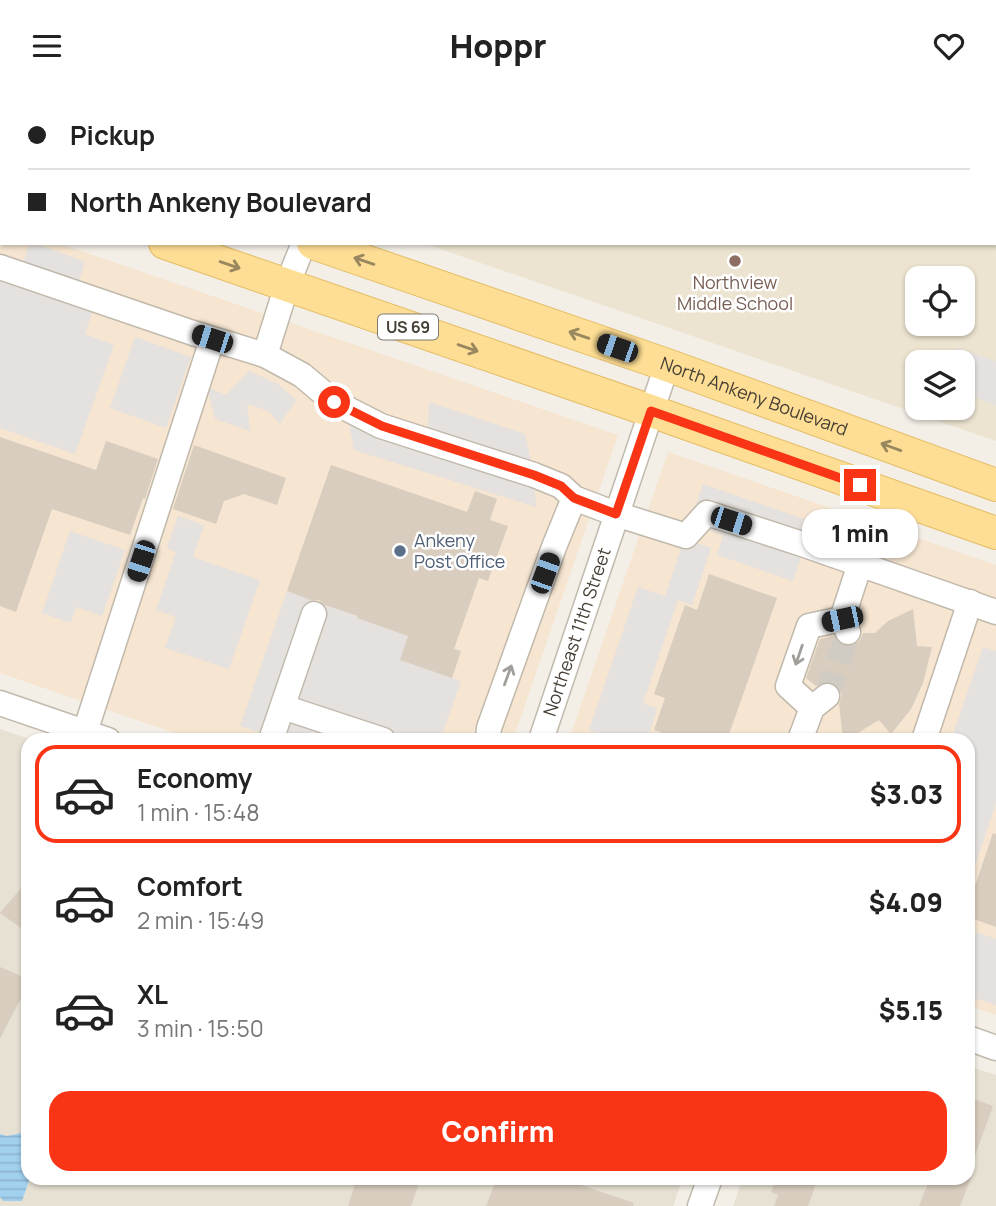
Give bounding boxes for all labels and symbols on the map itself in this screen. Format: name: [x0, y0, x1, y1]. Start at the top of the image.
marker: Northview Middle School: [727, 253, 743, 269]
one-way arrow: [354, 254, 376, 266]
one-way arrow: [218, 260, 240, 272]
place label: Northview Middle School: [677, 270, 793, 315]
road number: US 69: [378, 315, 438, 339]
car: [189, 323, 236, 355]
one-way arrow: [569, 328, 591, 340]
car: [594, 331, 641, 365]
one-way arrow: [457, 342, 479, 355]
street label: North Ankeny Boulevard: [657, 351, 851, 441]
route start: [318, 386, 350, 418]
one-way arrow: [881, 440, 903, 452]
route end: [844, 469, 876, 501]
car: [708, 505, 755, 537]
callout: 1 min: [802, 509, 918, 558]
place label: Ankeny Post Office: [414, 528, 505, 573]
car: [125, 538, 158, 584]
marker: Ankeny Post Office: [392, 543, 408, 559]
street label: Northeast 11th Street: [537, 544, 616, 719]
car: [528, 550, 563, 596]
car: [820, 604, 865, 634]
one-way arrow: [792, 644, 804, 666]
one-way arrow: [503, 665, 515, 687]

